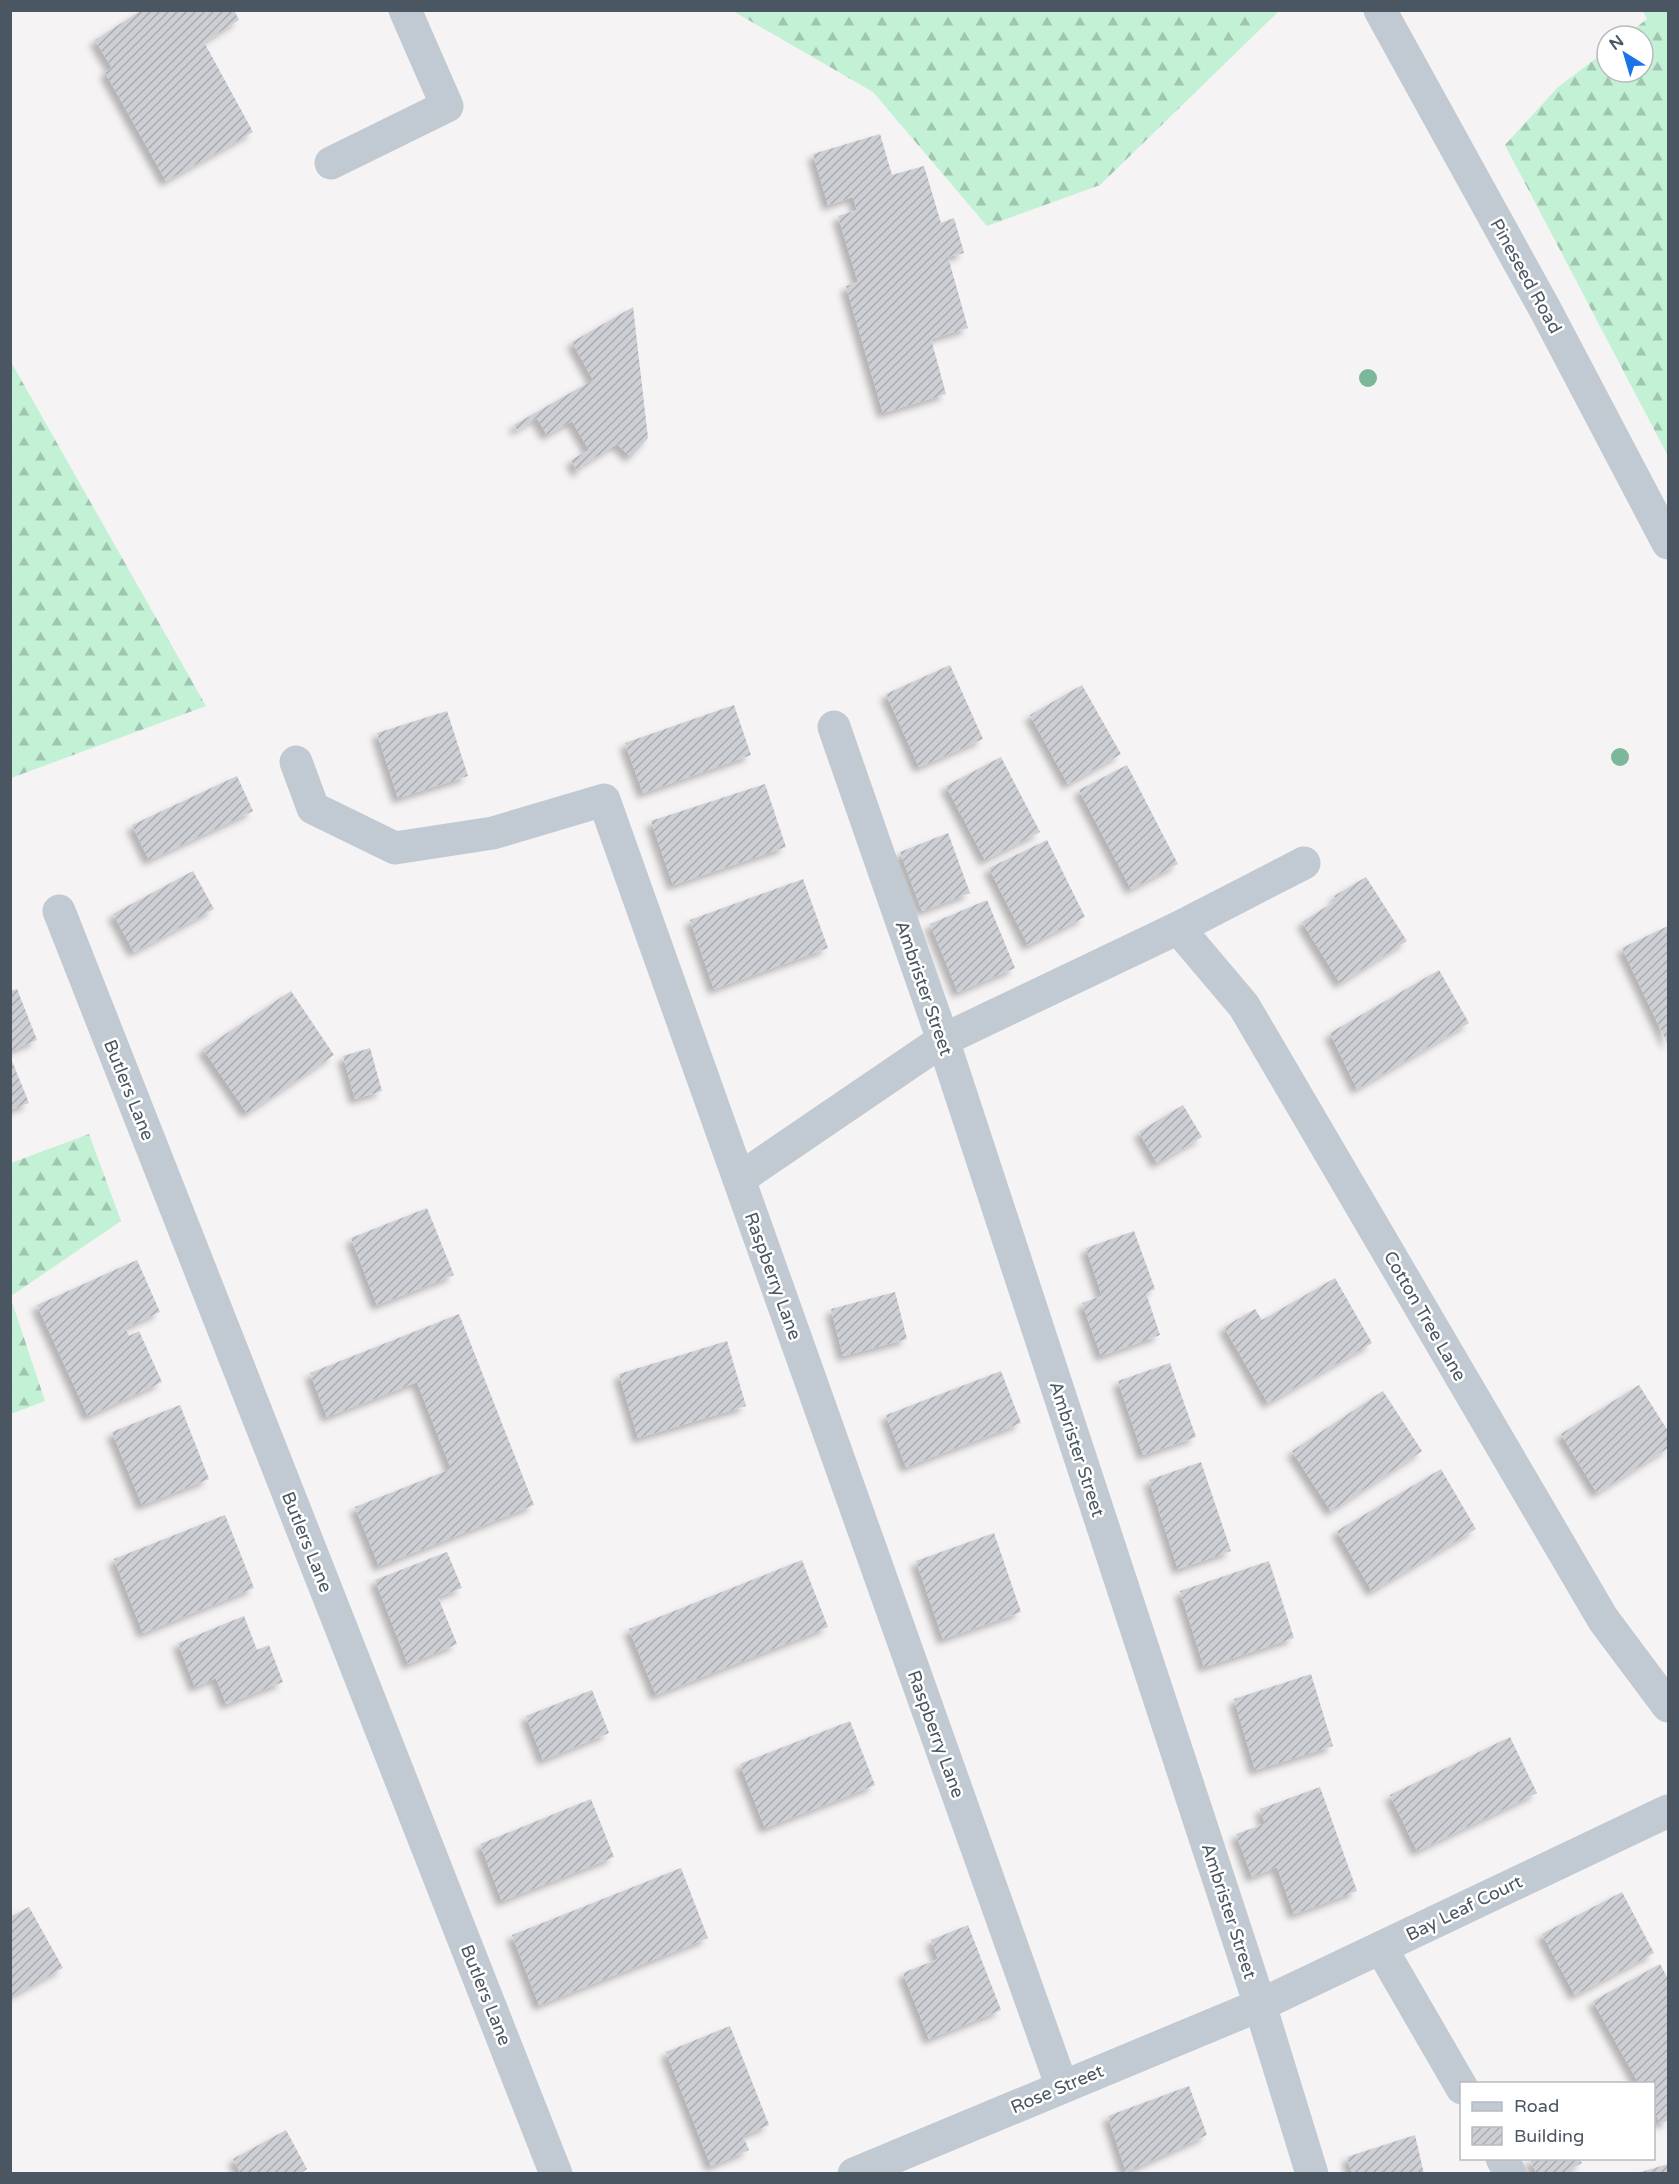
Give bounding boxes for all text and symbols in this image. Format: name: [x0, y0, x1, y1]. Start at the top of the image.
north arrow: [1595, 24, 1655, 84]
text: N: [1605, 31, 1628, 55]
street label: Pineseed Road: [1485, 215, 1567, 337]
street label: Ambrister Street: [891, 918, 957, 1058]
street label: Butlers Lane: [99, 1036, 159, 1144]
street label: Raspberry Lane: [740, 1209, 806, 1343]
street label: Cotton Tree Lane: [1379, 1247, 1471, 1385]
street label: Ambrister Street: [1045, 1378, 1109, 1520]
street label: Butlers Lane: [277, 1488, 337, 1596]
street label: Raspberry Lane: [903, 1667, 969, 1801]
street label: Ambrister Street: [1197, 1840, 1261, 1982]
street label: Bay Leaf Court: [1402, 1870, 1526, 1946]
street label: Butlers Lane: [456, 1941, 516, 2049]
street label: Rose Street: [1007, 2060, 1107, 2118]
legend: [1460, 2082, 1655, 2160]
text: Road: [1514, 2095, 1559, 2117]
text: Building: [1514, 2125, 1584, 2147]

